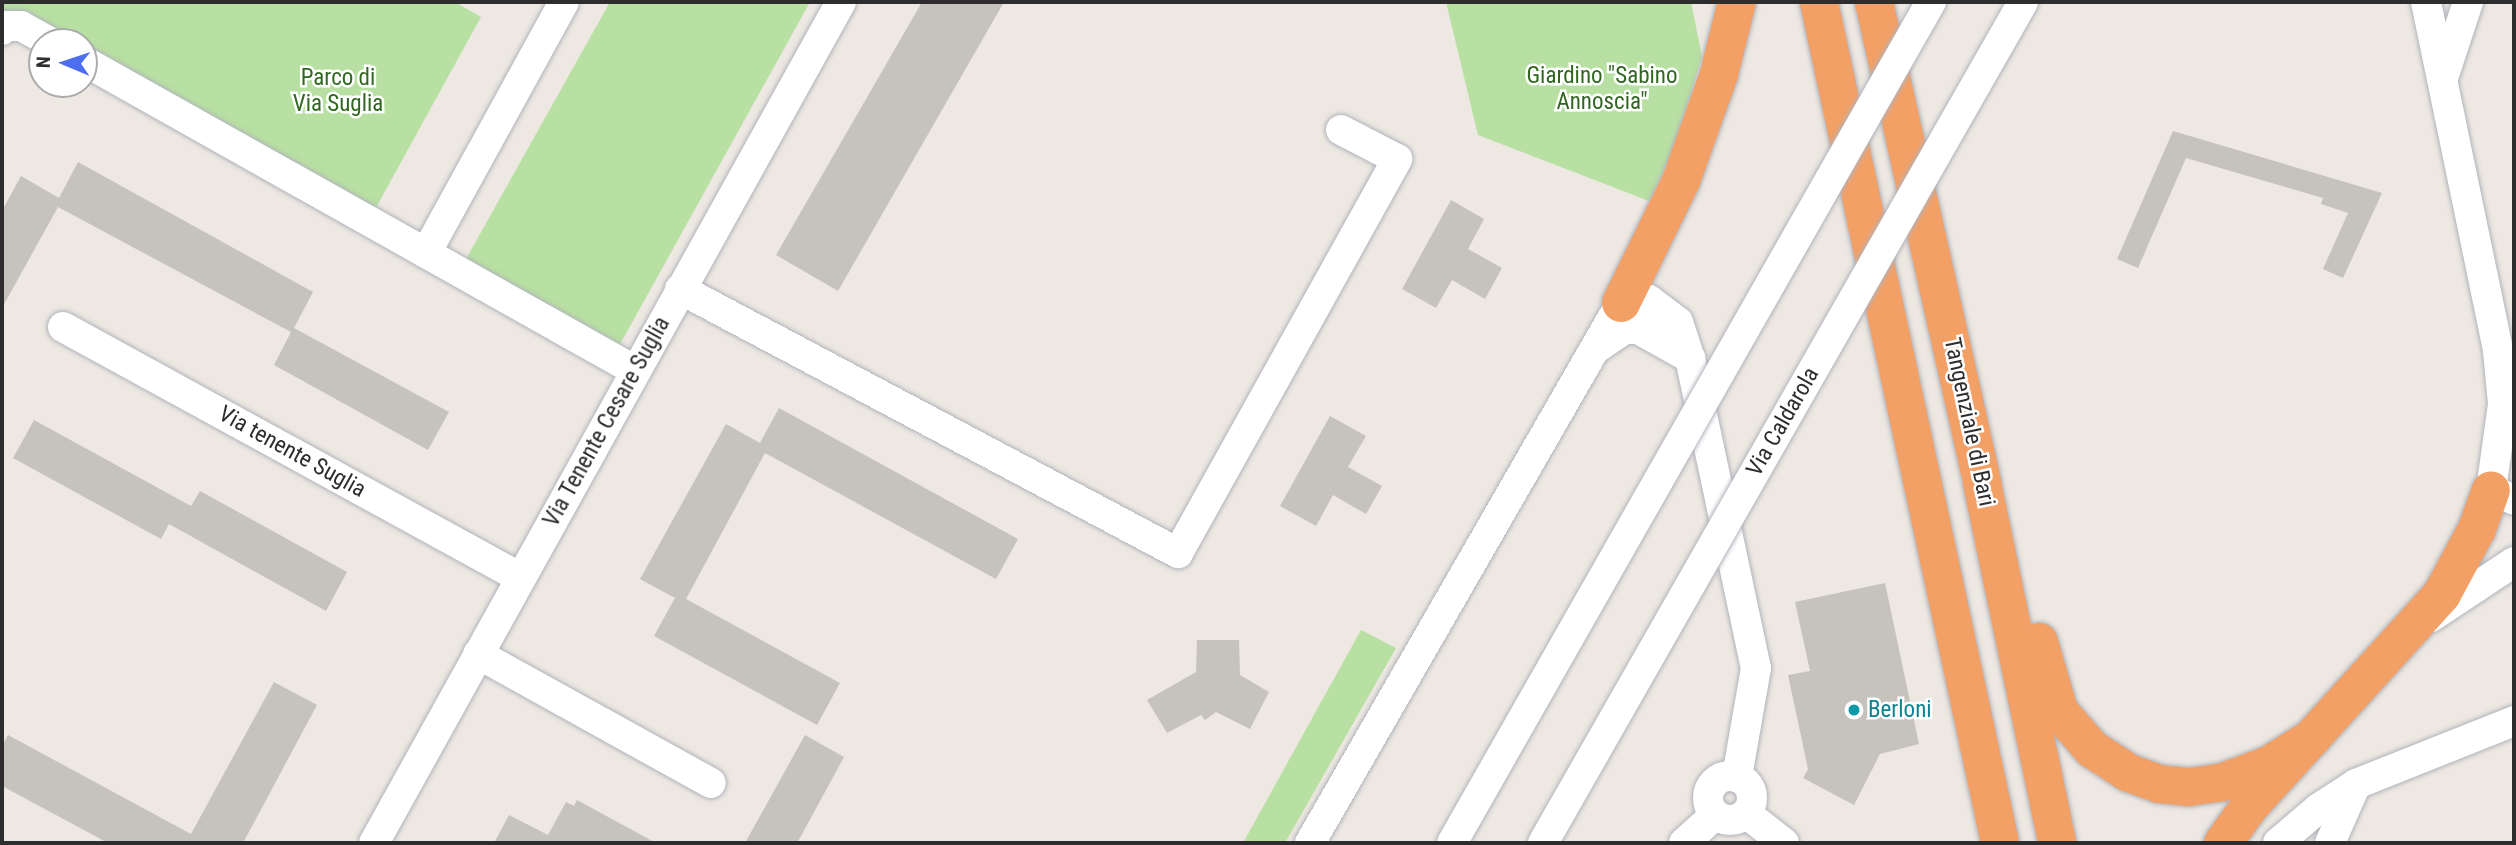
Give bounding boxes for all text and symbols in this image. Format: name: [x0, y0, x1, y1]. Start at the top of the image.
north arrow: [28, 28, 98, 98]
text: N: [32, 56, 55, 69]
park label: Giardino "Sabino Annoscia": [1527, 62, 1677, 116]
park label: Parco di Via Suglia: [293, 64, 383, 118]
street label: Via Tenente Cesare Suglia: [538, 312, 676, 532]
street label: Tangenziale di Bari: [1938, 335, 2000, 509]
street label: Via Caldarola: [1741, 363, 1825, 481]
street label: Via tenente Suglia: [214, 400, 370, 504]
place label: Berloni: [1868, 696, 1932, 724]
marker: Berloni: [1846, 702, 1862, 718]

